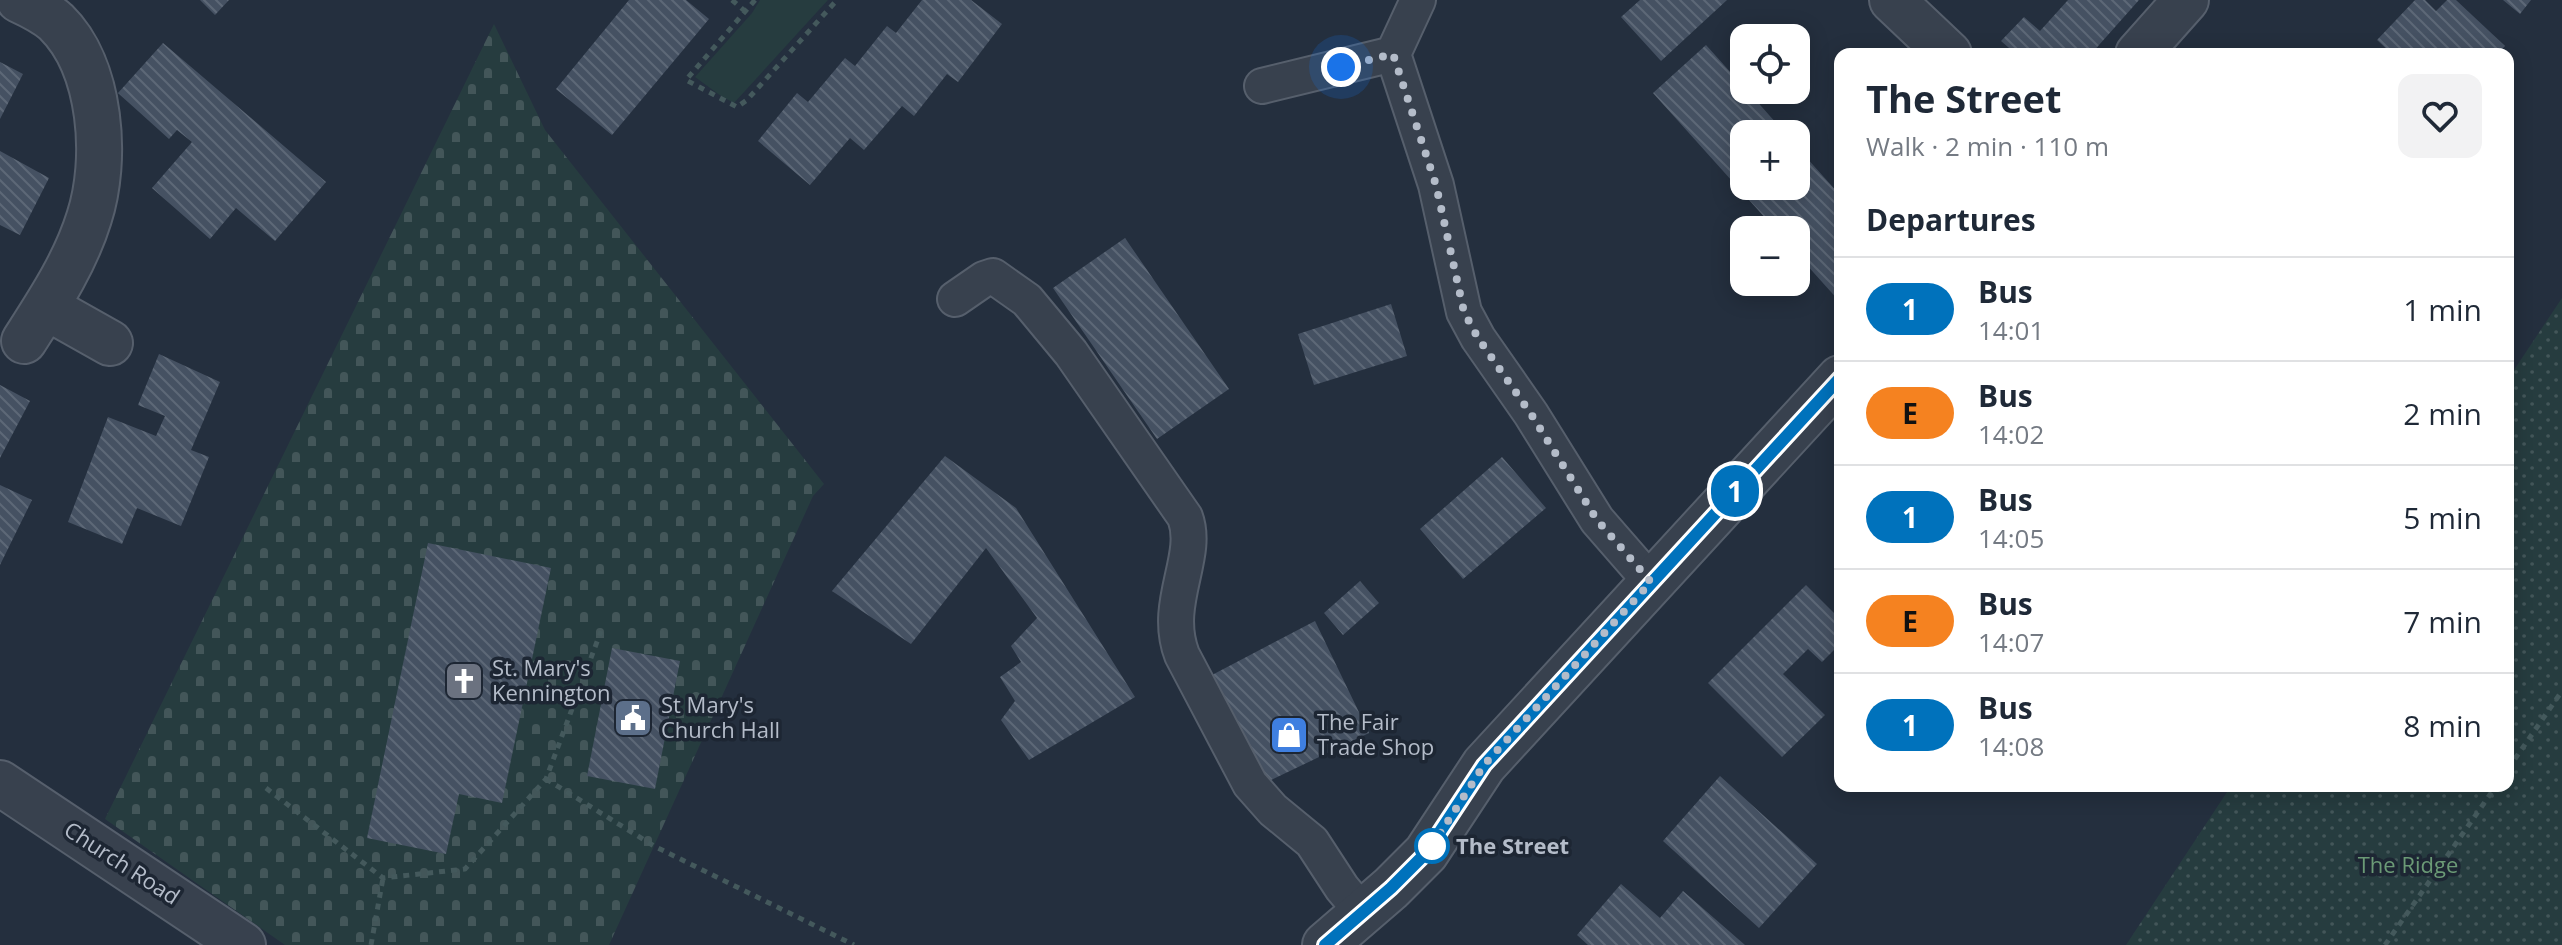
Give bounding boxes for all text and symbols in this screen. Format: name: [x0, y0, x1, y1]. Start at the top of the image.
map controls: [1730, 24, 1810, 296]
button: locate: [1730, 24, 1810, 104]
your location: [1321, 47, 1361, 87]
text: The Street: [1866, 72, 2061, 124]
button: heart: [2398, 74, 2482, 158]
button: +: [1730, 120, 1810, 200]
text: Walk · 2 min · 110 m: [1866, 128, 2109, 164]
text: Departures: [1866, 199, 2036, 240]
button: −: [1730, 216, 1810, 296]
text: Bus: [1978, 271, 2033, 312]
text: 1 min: [2403, 289, 2482, 330]
text: 1: [1902, 290, 1918, 328]
text: 14:01: [1978, 312, 2044, 348]
text: Bus: [1978, 375, 2033, 416]
text: 2 min: [2403, 393, 2482, 434]
text: E: [1902, 394, 1918, 432]
text: 14:02: [1978, 416, 2044, 452]
line badge: 1: [1709, 465, 1761, 517]
text: 1: [1727, 472, 1743, 510]
text: Bus: [1978, 479, 2033, 520]
text: 5 min: [2403, 497, 2482, 538]
text: 1: [1902, 498, 1918, 536]
text: 14:05: [1978, 520, 2044, 556]
text: Bus: [1978, 583, 2033, 624]
text: 7 min: [2403, 601, 2482, 642]
text: E: [1902, 602, 1918, 640]
text: 14:07: [1978, 624, 2044, 660]
place label: St. Mary's Kennington: [492, 652, 610, 707]
church icon: St. Mary's Kennington: [443, 660, 485, 702]
text: Bus: [1978, 687, 2033, 728]
place label: St Mary's Church Hall: [661, 689, 780, 744]
public building icon: St Mary's Church Hall: [612, 697, 654, 739]
text: 8 min: [2403, 705, 2482, 746]
place label: The Fair Trade Shop: [1317, 706, 1434, 761]
text: 1: [1902, 706, 1918, 744]
shop icon: The Fair Trade Shop: [1268, 714, 1310, 756]
text: 14:08: [1978, 728, 2044, 764]
street label: Church Road: [59, 814, 186, 911]
marker: The Street: [1415, 829, 1449, 863]
place label: The Street: [1456, 830, 1569, 860]
park label: The Ridge: [2358, 849, 2458, 879]

